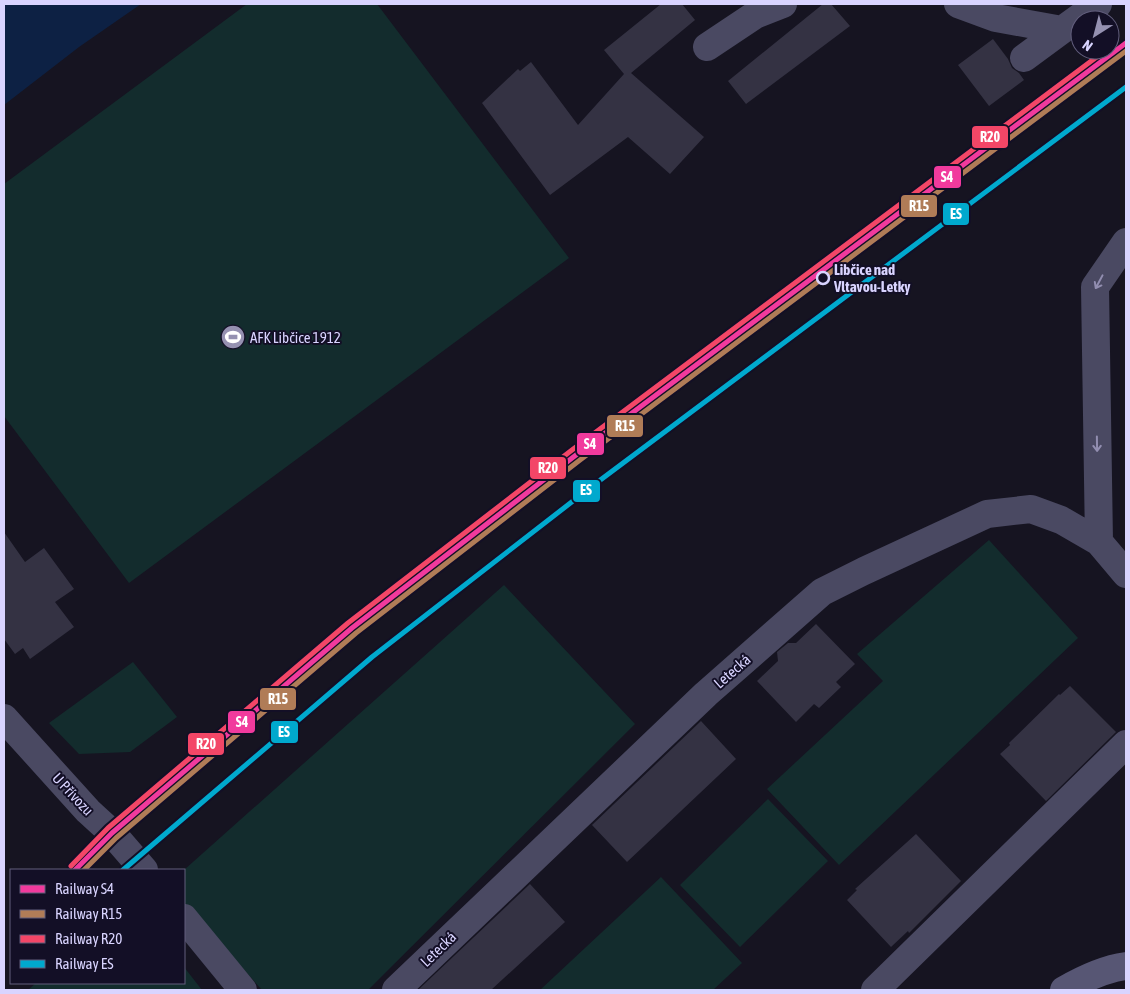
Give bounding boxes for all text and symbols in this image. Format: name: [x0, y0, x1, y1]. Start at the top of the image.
north arrow: [1070, 10, 1120, 60]
text: N: [1079, 37, 1095, 54]
line badge: R20: [971, 125, 1009, 149]
text: R20: [980, 129, 1000, 145]
line badge: S4: [933, 165, 962, 189]
text: S4: [941, 169, 954, 185]
line badge: R15: [900, 194, 938, 218]
text: R15: [909, 198, 929, 214]
line badge: ES: [942, 202, 970, 226]
text: ES: [950, 206, 962, 222]
place label: Libčice nad Vltavou-Letky: [833, 261, 911, 295]
marker: Libčice nad Vltavou-Letky: [816, 271, 830, 285]
one-way arrow: [1094, 275, 1104, 290]
sports icon: AFK Libčice 1912: [220, 324, 246, 350]
place label: AFK Libčice 1912: [250, 329, 341, 346]
line badge: R15: [606, 414, 644, 438]
text: R15: [615, 418, 635, 434]
line badge: S4: [576, 432, 605, 456]
one-way arrow: [1093, 435, 1102, 451]
text: S4: [584, 436, 597, 452]
line badge: R20: [529, 456, 567, 480]
text: R20: [538, 460, 558, 476]
line badge: ES: [572, 479, 601, 503]
text: ES: [580, 482, 592, 498]
street label: Letecká: [710, 651, 754, 691]
line badge: R15: [259, 687, 297, 711]
text: R15: [268, 691, 288, 707]
line badge: S4: [227, 710, 256, 734]
text: S4: [236, 714, 249, 730]
line badge: ES: [270, 720, 299, 744]
text: ES: [278, 724, 290, 740]
line badge: R20: [187, 732, 225, 756]
text: R20: [196, 736, 216, 752]
street label: U Přívozu: [49, 769, 97, 819]
legend: [10, 869, 185, 984]
text: Railway S4: [55, 880, 114, 897]
text: Railway R15: [55, 905, 122, 922]
street label: Letecká: [417, 928, 459, 970]
text: Railway R20: [55, 930, 122, 947]
text: Railway ES: [55, 955, 113, 972]

